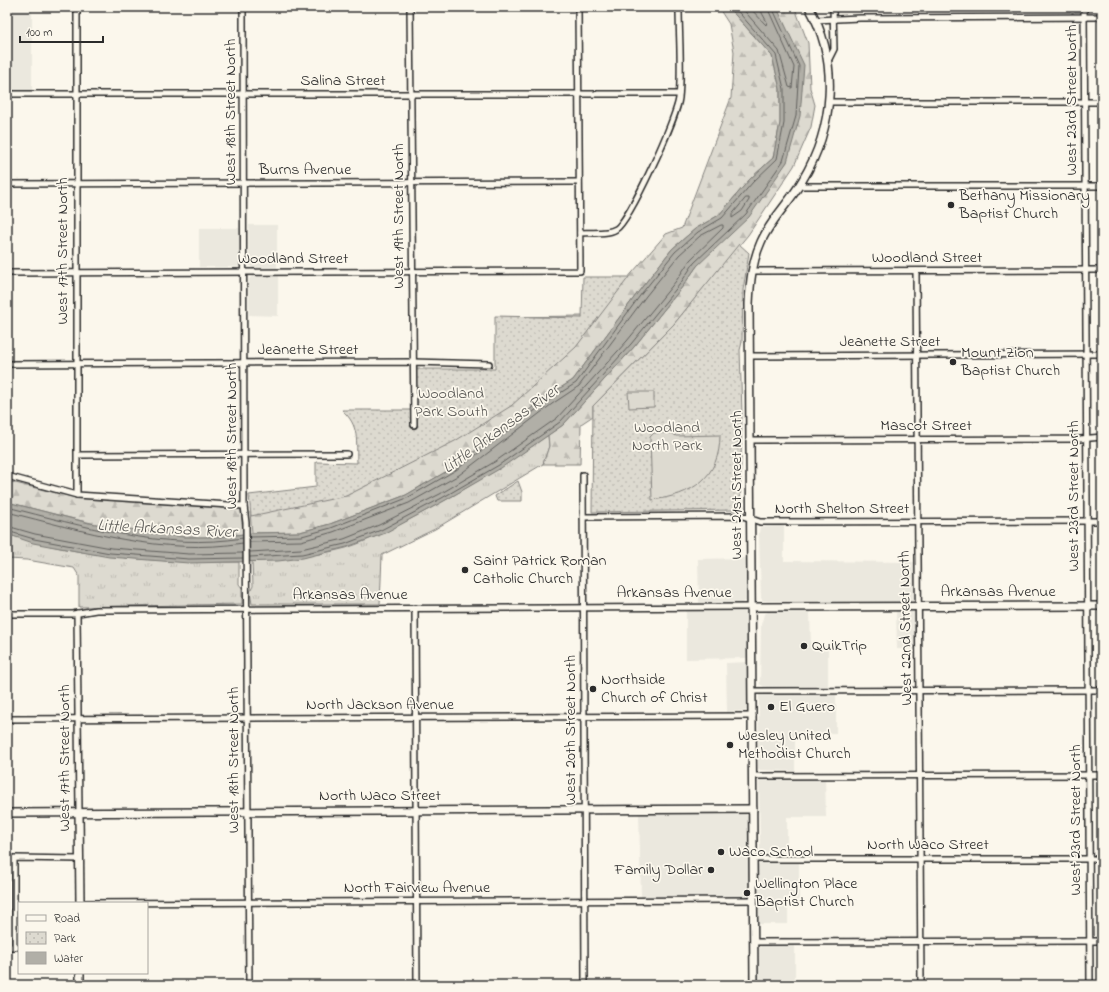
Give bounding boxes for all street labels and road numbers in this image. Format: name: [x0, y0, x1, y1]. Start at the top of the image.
street label: West 23rd Street North: [1060, 25, 1084, 175]
street label: West 18th Street North: [219, 39, 243, 185]
street label: Salina Street: [300, 69, 386, 93]
street label: West 19th Street North: [387, 143, 411, 289]
street label: Burns Avenue: [258, 158, 352, 182]
street label: West 17th Street North: [51, 177, 75, 325]
street label: Woodland Street: [872, 246, 983, 270]
street label: Woodland Street: [238, 247, 349, 271]
street label: Jeanette Street: [840, 330, 941, 354]
street label: Jeanette Street: [258, 338, 359, 362]
street label: West 18th Street North: [220, 363, 244, 509]
street label: West 21st Street North: [725, 410, 749, 560]
street label: Mascot Street: [880, 414, 972, 438]
street label: West 23rd Street North: [1062, 421, 1086, 571]
street label: North Shelton Street: [775, 497, 910, 521]
street label: West 22nd Street North: [893, 550, 919, 706]
street label: Arkansas Avenue: [940, 580, 1056, 604]
street label: Arkansas Avenue: [616, 581, 732, 605]
street label: Arkansas Avenue: [292, 583, 408, 607]
street label: West 20th Street North: [559, 655, 583, 805]
street label: West 17th Street North: [53, 684, 77, 832]
street label: West 18th Street North: [222, 687, 246, 833]
street label: North Jackson Avenue: [306, 693, 455, 717]
street label: West 23rd Street North: [1064, 745, 1088, 895]
street label: North Waco Street: [319, 784, 442, 808]
street label: North Waco Street: [867, 833, 990, 857]
street label: North Fairview Avenue: [344, 876, 491, 900]

